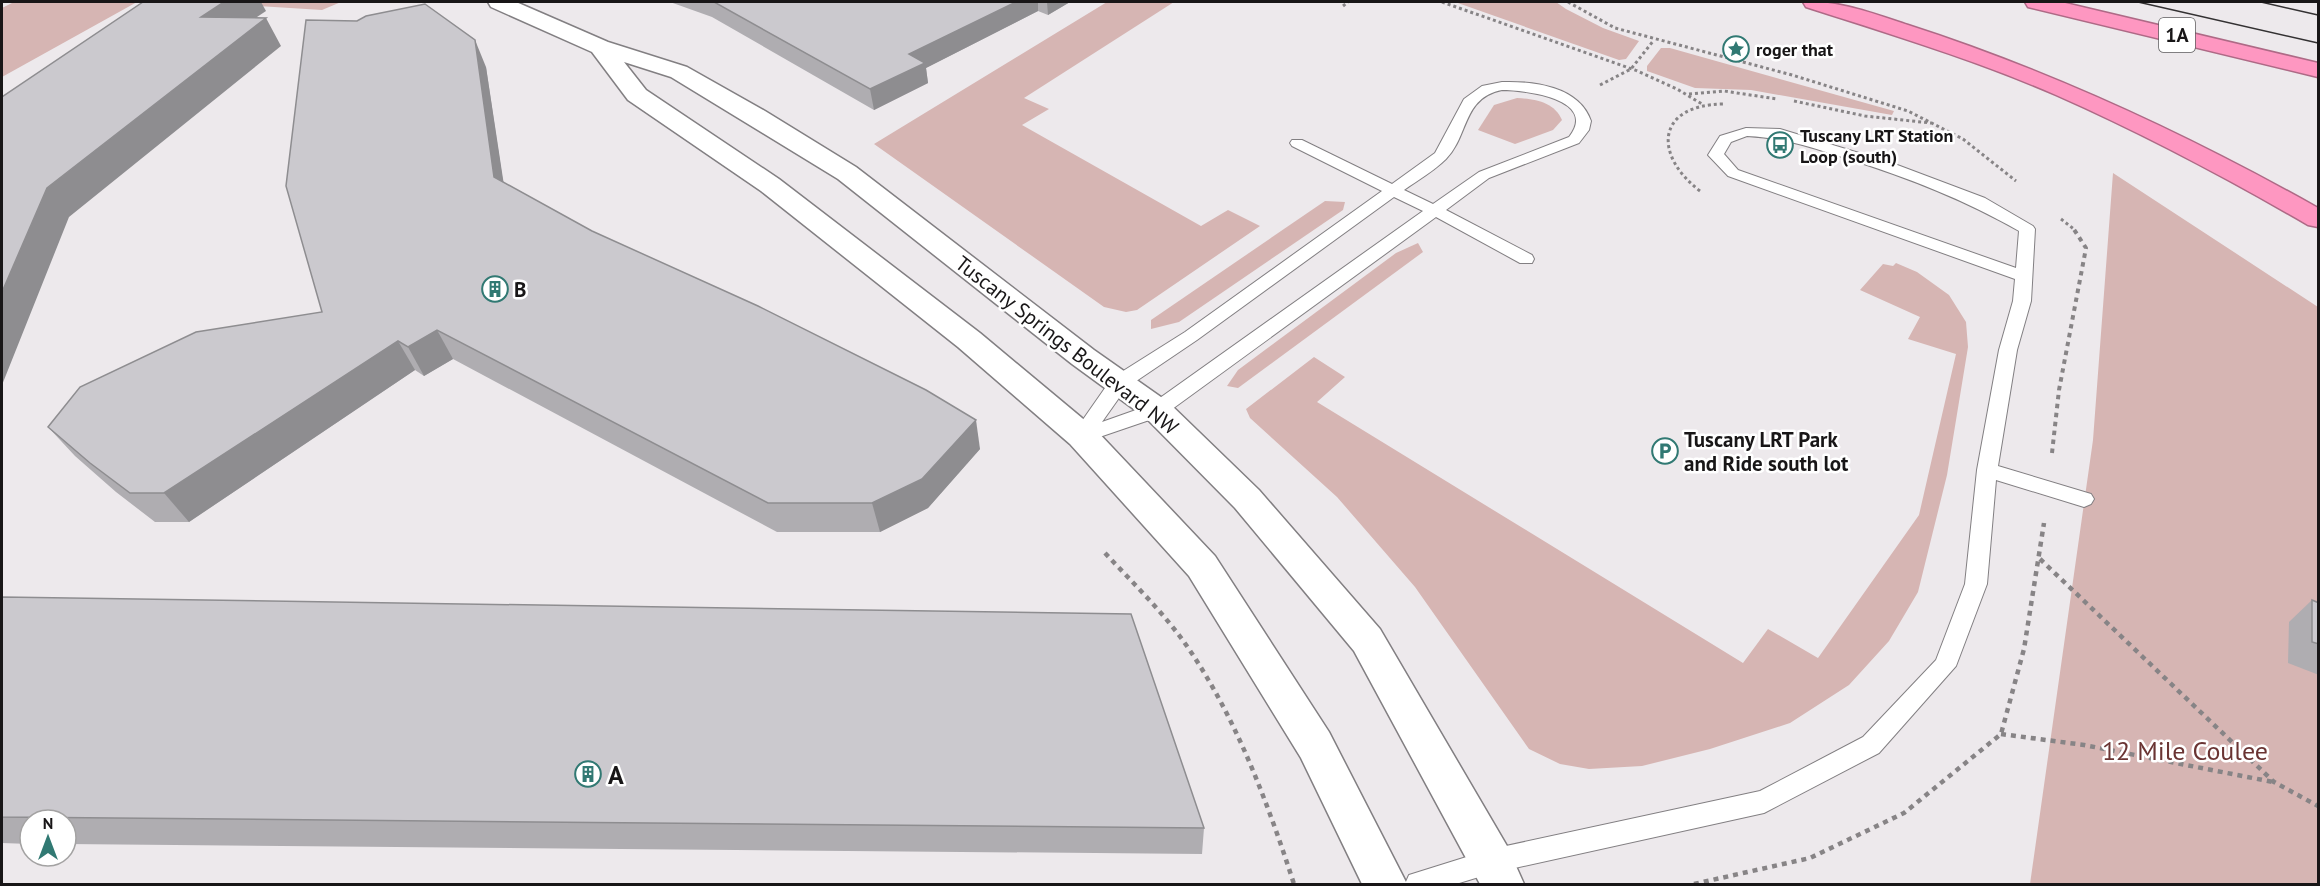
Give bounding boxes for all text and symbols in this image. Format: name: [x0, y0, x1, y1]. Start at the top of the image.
road number: 1A: [2159, 18, 2195, 52]
place icon: roger that: [1721, 34, 1751, 64]
place label: roger that: [1756, 38, 1834, 61]
place label: Tuscany LRT Station Loop (south): [1800, 124, 1953, 168]
bus stop icon: Tuscany LRT Station Loop (south): [1765, 130, 1795, 160]
street label: Tuscany Springs Boulevard NW: [950, 250, 1184, 441]
building icon: B: [480, 274, 510, 304]
place label: B: [514, 276, 526, 303]
place label: Tuscany LRT Park and Ride south lot: [1684, 426, 1849, 477]
parking icon: Tuscany LRT Park and Ride south lot: [1650, 436, 1680, 466]
park label: 12 Mile Coulee: [2102, 734, 2268, 767]
place label: A: [608, 758, 624, 791]
building icon: A: [573, 759, 603, 789]
north arrow: [18, 808, 78, 868]
text: N: [43, 813, 53, 833]

